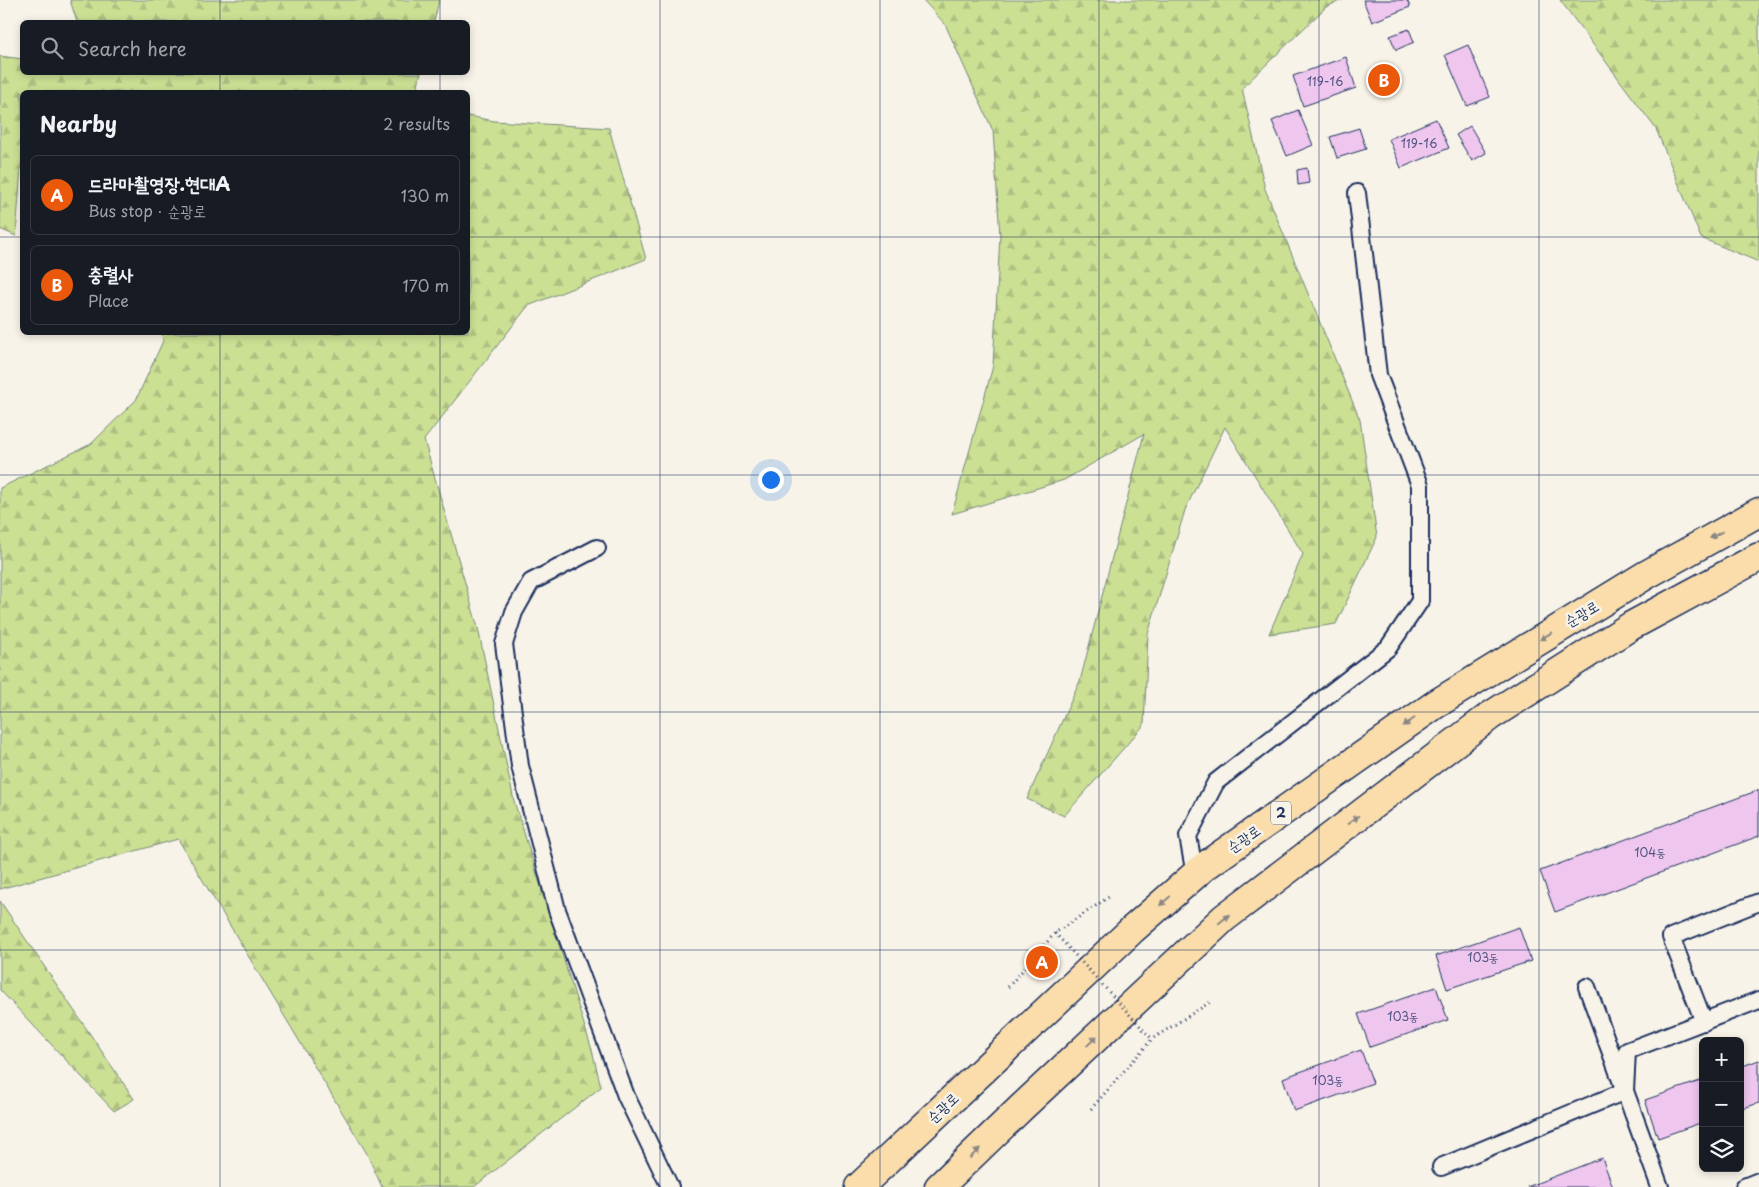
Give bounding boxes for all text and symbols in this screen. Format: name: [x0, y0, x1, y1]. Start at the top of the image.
search box: [20, 20, 470, 75]
icon: search: [38, 34, 66, 62]
text: Search here: [78, 34, 187, 62]
pin: B: [1368, 61, 1400, 99]
house number: 119-16: [1307, 72, 1343, 90]
text: Nearby: [40, 107, 117, 139]
text: 2 results: [383, 111, 450, 135]
house number: 119-16: [1401, 134, 1437, 152]
text: 드라마촬영장.현대A: [88, 169, 231, 197]
text: A: [51, 183, 63, 207]
text: 130 m: [401, 183, 449, 207]
text: Bus stop · 순광로: [88, 198, 206, 222]
text: 충렬사: [88, 259, 134, 287]
text: B: [52, 273, 62, 297]
text: 170 m: [403, 273, 449, 297]
text: Place: [88, 288, 129, 312]
your location: [758, 467, 784, 493]
one-way arrow: [1710, 531, 1723, 540]
street label: 순광로: [1560, 594, 1603, 632]
one-way arrow: [1540, 631, 1553, 640]
one-way arrow: [1402, 717, 1416, 727]
road number: 2: [1271, 801, 1291, 824]
one-way arrow: [1346, 815, 1360, 825]
street label: 순광로: [1222, 818, 1265, 858]
house number: 104동: [1634, 843, 1666, 861]
one-way arrow: [1160, 895, 1172, 907]
one-way arrow: [1218, 913, 1231, 924]
pin: A: [1026, 943, 1058, 981]
house number: 103동: [1467, 948, 1499, 966]
house number: 103동: [1387, 1007, 1419, 1025]
one-way arrow: [1086, 1035, 1098, 1047]
map controls: [1699, 1037, 1744, 1172]
button: +: [1699, 1037, 1744, 1082]
house number: 103동: [1312, 1071, 1344, 1089]
button: −: [1699, 1082, 1744, 1127]
street label: 순광로: [921, 1086, 963, 1128]
button: layers: [1699, 1127, 1744, 1172]
one-way arrow: [968, 1147, 980, 1159]

